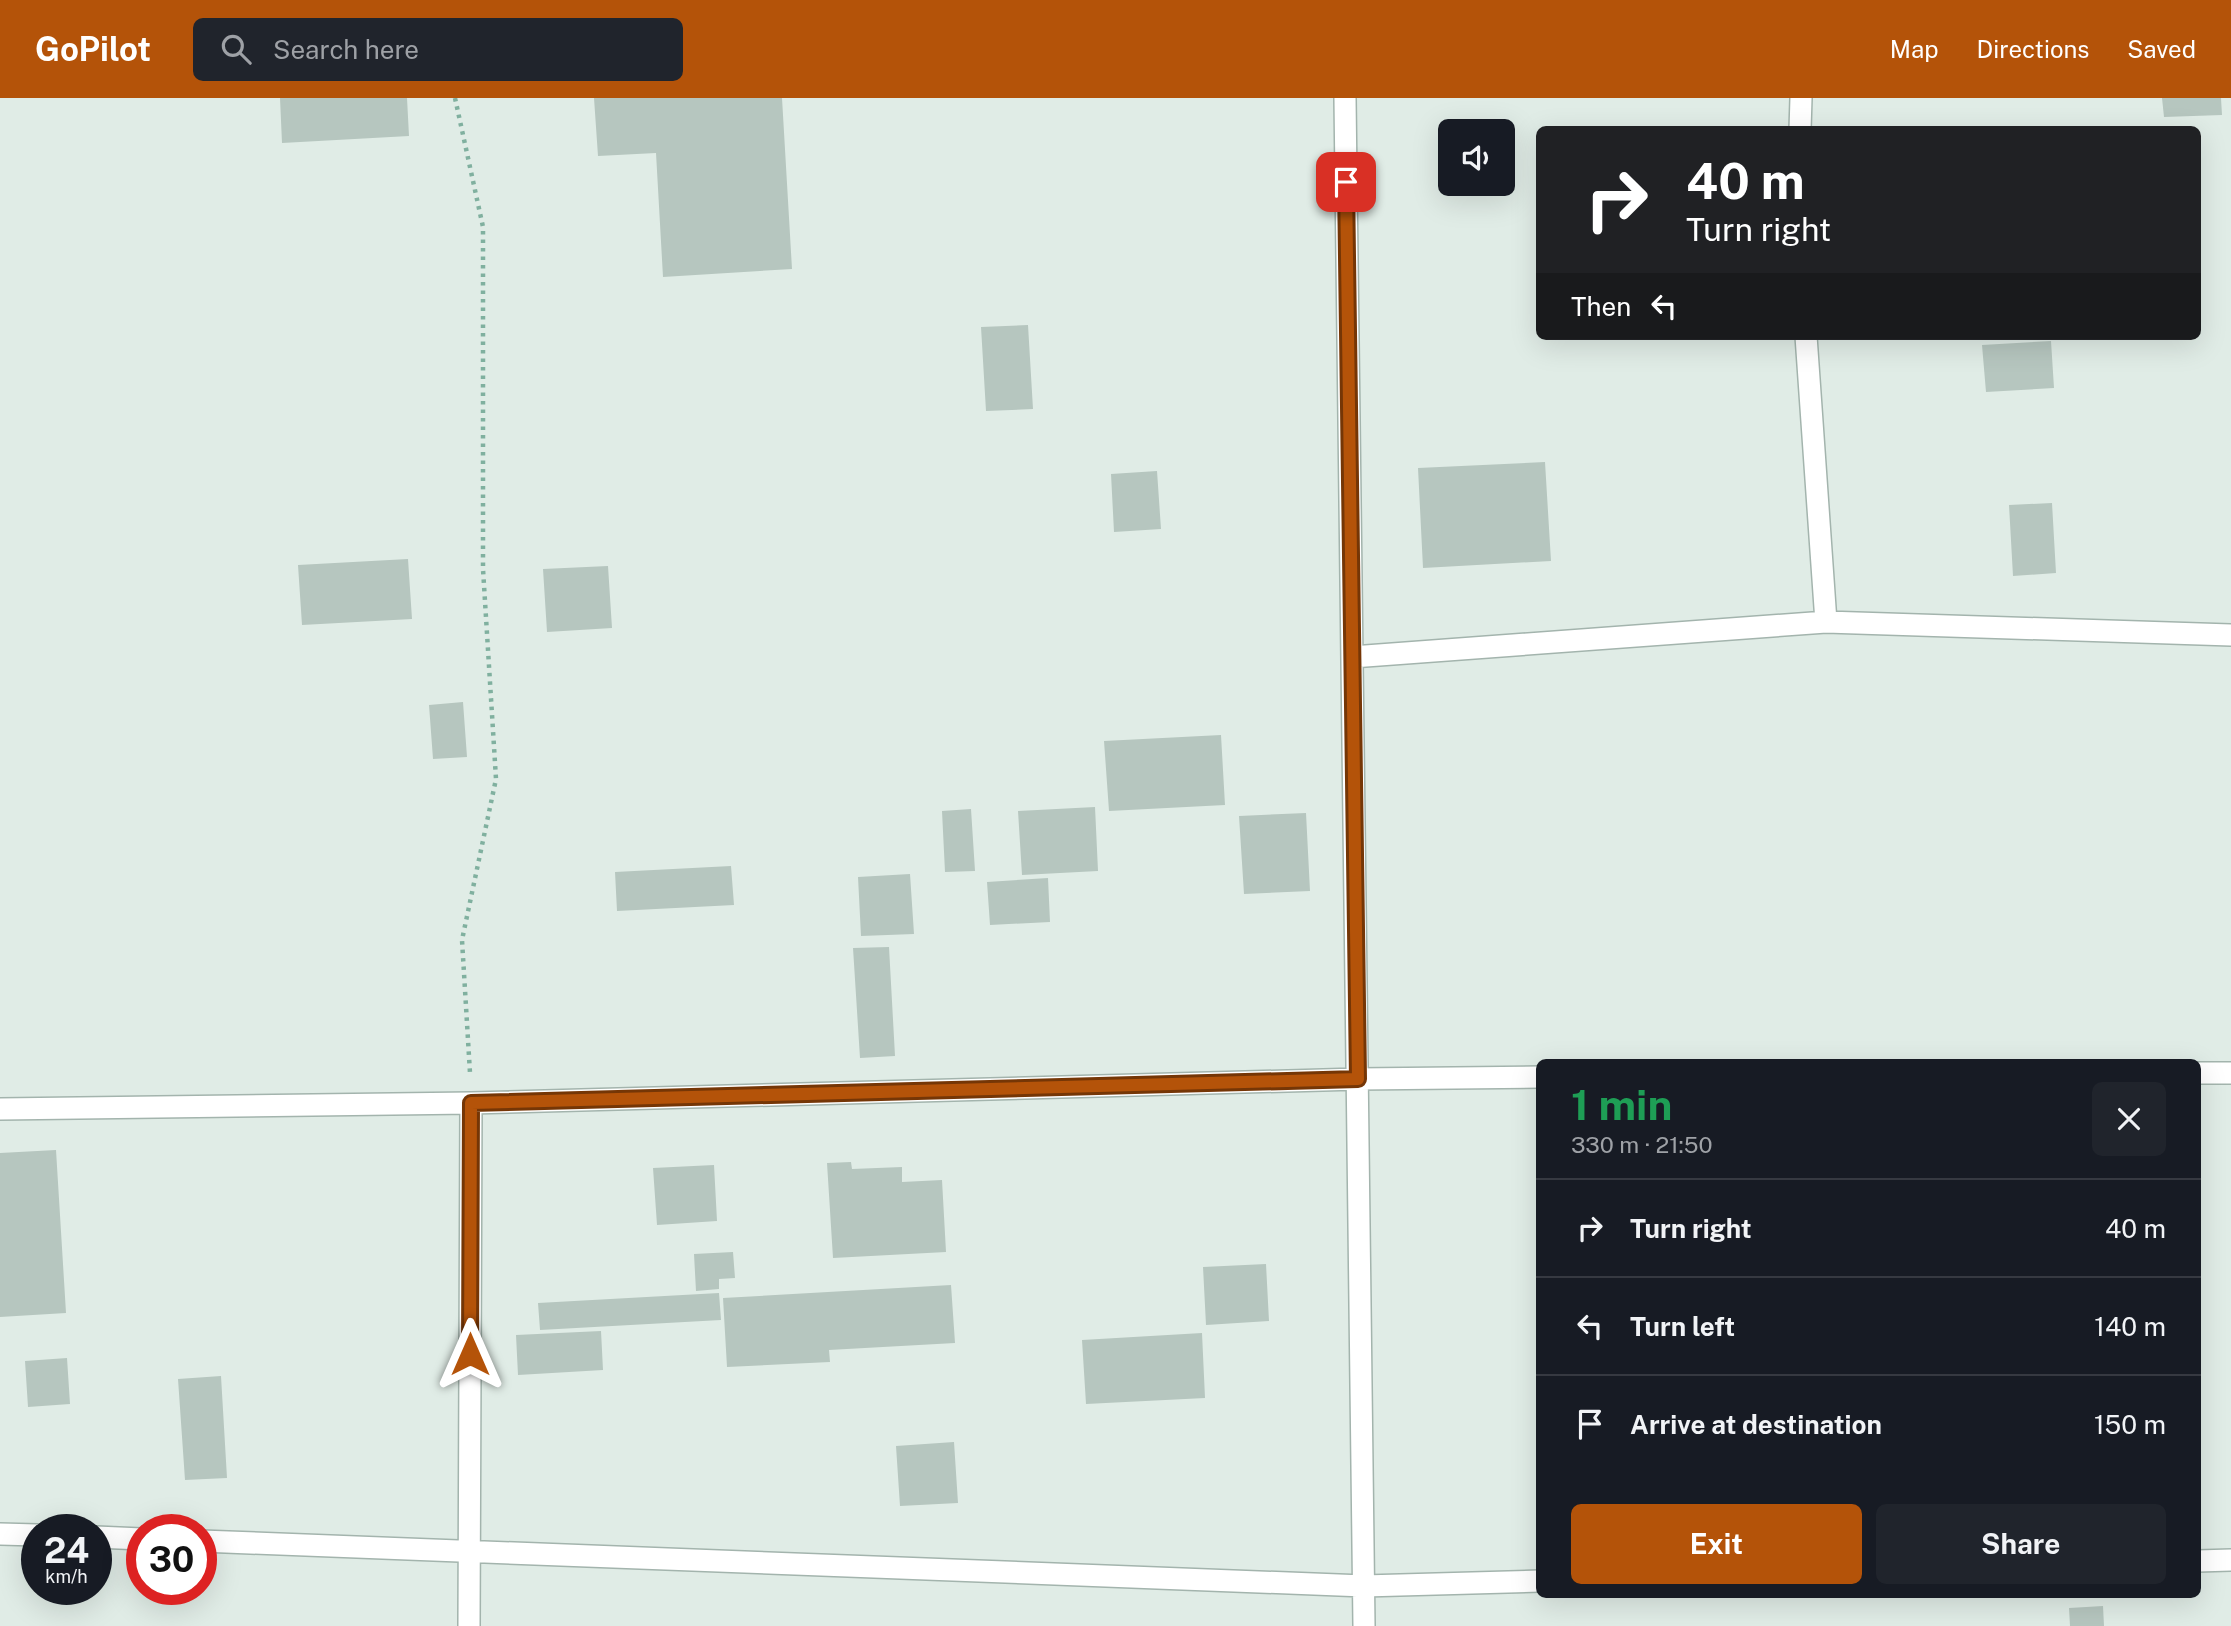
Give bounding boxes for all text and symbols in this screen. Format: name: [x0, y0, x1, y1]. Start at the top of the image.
search box: [193, 18, 683, 81]
text: GoPilot: [35, 30, 151, 68]
icon: search: [217, 30, 255, 68]
text: Search here: [273, 34, 419, 65]
text: Map: [1890, 35, 1939, 63]
text: Directions: [1977, 35, 2089, 63]
text: Saved: [2127, 35, 2196, 63]
map controls: [1438, 119, 1515, 196]
button: sound: [1438, 119, 1515, 196]
pin: [1316, 152, 1376, 212]
text: 40 m: [1686, 152, 1805, 210]
icon: right: [1571, 154, 1662, 245]
icon: arrive: [1327, 163, 1365, 201]
text: Turn right: [1686, 211, 1831, 248]
icon: left: [1645, 287, 1683, 325]
text: Then: [1571, 291, 1631, 322]
text: 1 min: [1571, 1080, 1672, 1129]
button: close: [2092, 1082, 2166, 1156]
text: 330 m · 21:50: [1571, 1131, 1713, 1158]
icon: right: [1571, 1209, 1609, 1247]
text: Turn right: [1630, 1213, 1752, 1244]
text: 40 m: [2105, 1213, 2166, 1244]
icon: left: [1571, 1307, 1609, 1345]
text: Turn left: [1630, 1311, 1735, 1342]
text: 140 m: [2094, 1311, 2166, 1342]
position arrow: [433, 1317, 507, 1391]
icon: arrive: [1571, 1405, 1609, 1443]
text: Arrive at destination: [1630, 1409, 1882, 1440]
text: 150 m: [2094, 1409, 2166, 1440]
button: Exit: [1571, 1504, 1862, 1584]
button: Share: [1876, 1504, 2166, 1584]
speed limit sign: 30: [126, 1514, 217, 1605]
text: 24: [44, 1530, 89, 1571]
text: km/h: [45, 1566, 88, 1587]

